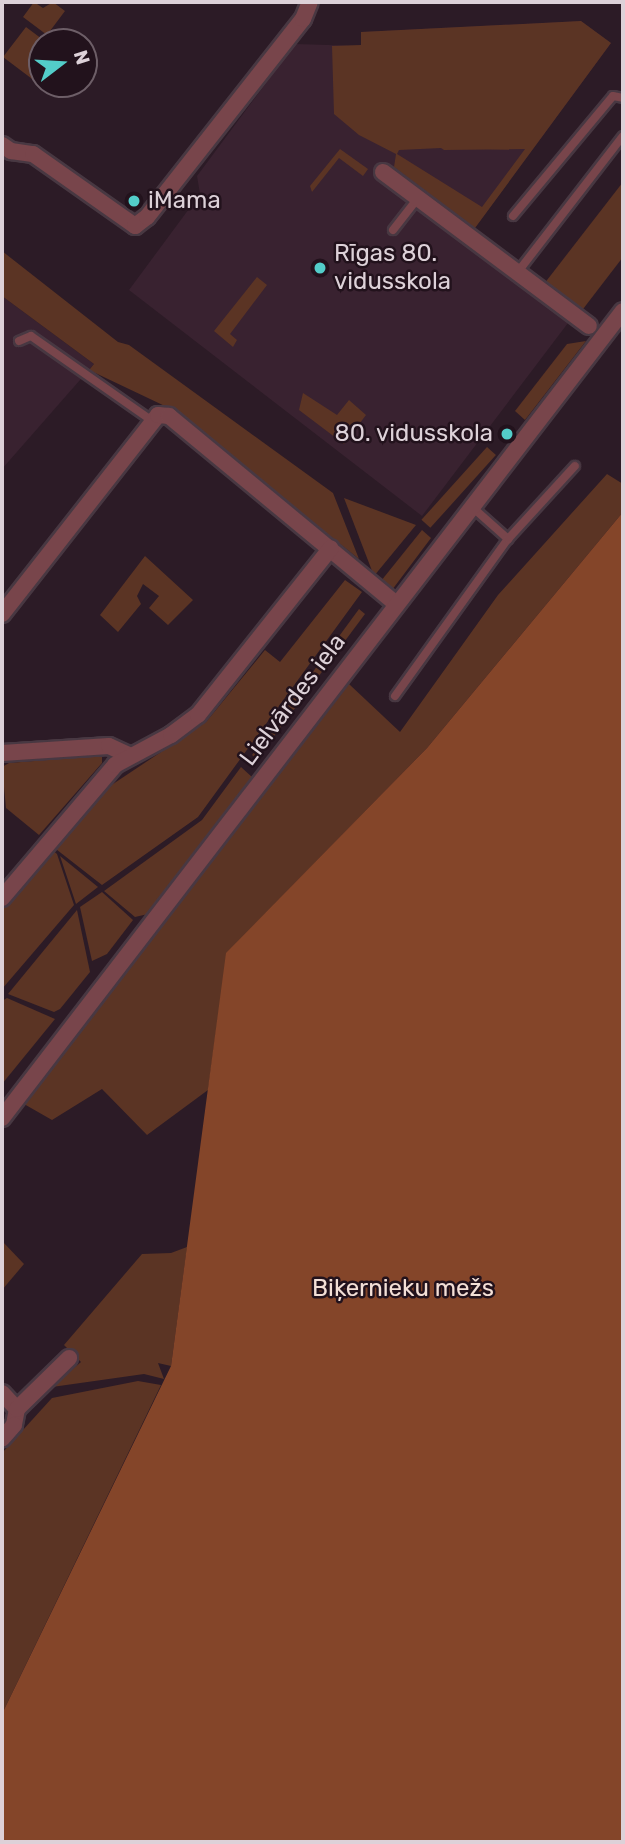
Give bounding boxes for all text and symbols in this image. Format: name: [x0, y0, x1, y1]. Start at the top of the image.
north arrow: [28, 28, 98, 98]
text: N: [69, 47, 95, 67]
place label: iMama: [148, 187, 221, 215]
marker: iMama: [126, 193, 142, 209]
place label: Rīgas 80. vidusskola: [334, 240, 451, 296]
marker: Rīgas 80. vidusskola: [312, 260, 328, 276]
place label: 80. vidusskola: [334, 420, 493, 448]
marker: 80. vidusskola: [499, 426, 515, 442]
street label: Lielvārdes iela: [234, 628, 352, 772]
park label: Biķernieku mežs: [312, 1275, 494, 1303]

